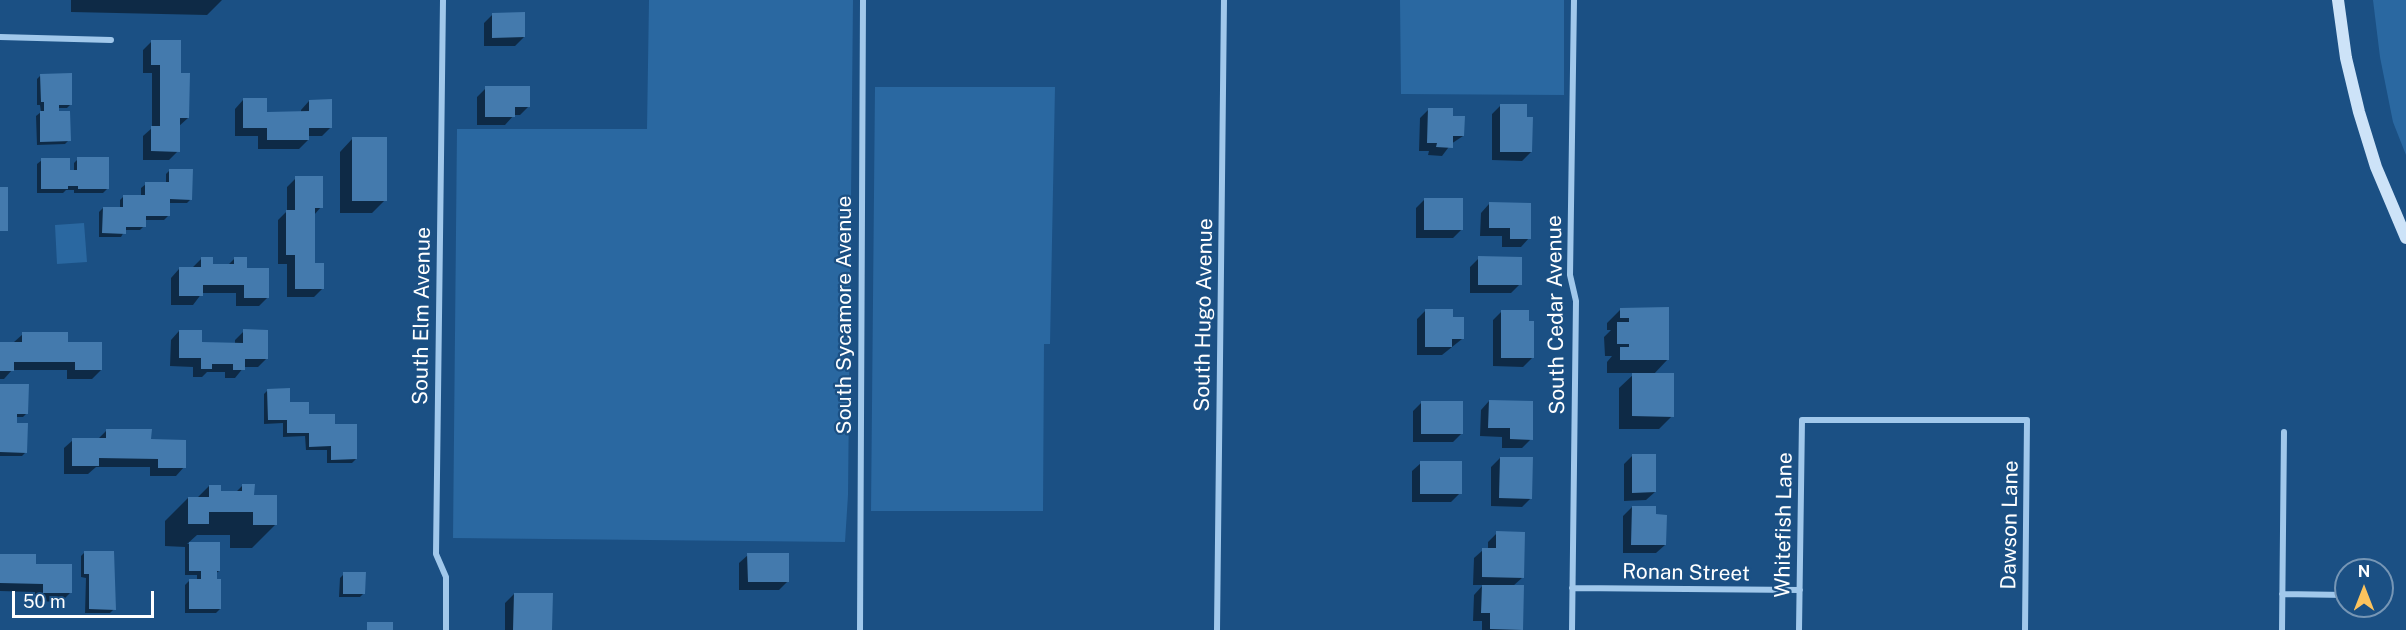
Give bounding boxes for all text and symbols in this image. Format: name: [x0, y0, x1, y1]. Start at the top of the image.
street label: South Sycamore Avenue: [832, 196, 858, 434]
street label: South Cedar Avenue: [1542, 215, 1570, 415]
street label: South Hugo Avenue: [1190, 218, 1218, 412]
street label: South Elm Avenue: [408, 227, 436, 405]
street label: Whitefish Lane: [1770, 452, 1798, 598]
street label: Dawson Lane: [1996, 460, 2024, 590]
north arrow: [2334, 558, 2394, 618]
street label: Ronan Street: [1622, 559, 1750, 587]
text: N: [2358, 562, 2370, 581]
scale bar: [15, 579, 158, 617]
text: 50 m: [23, 591, 66, 612]

